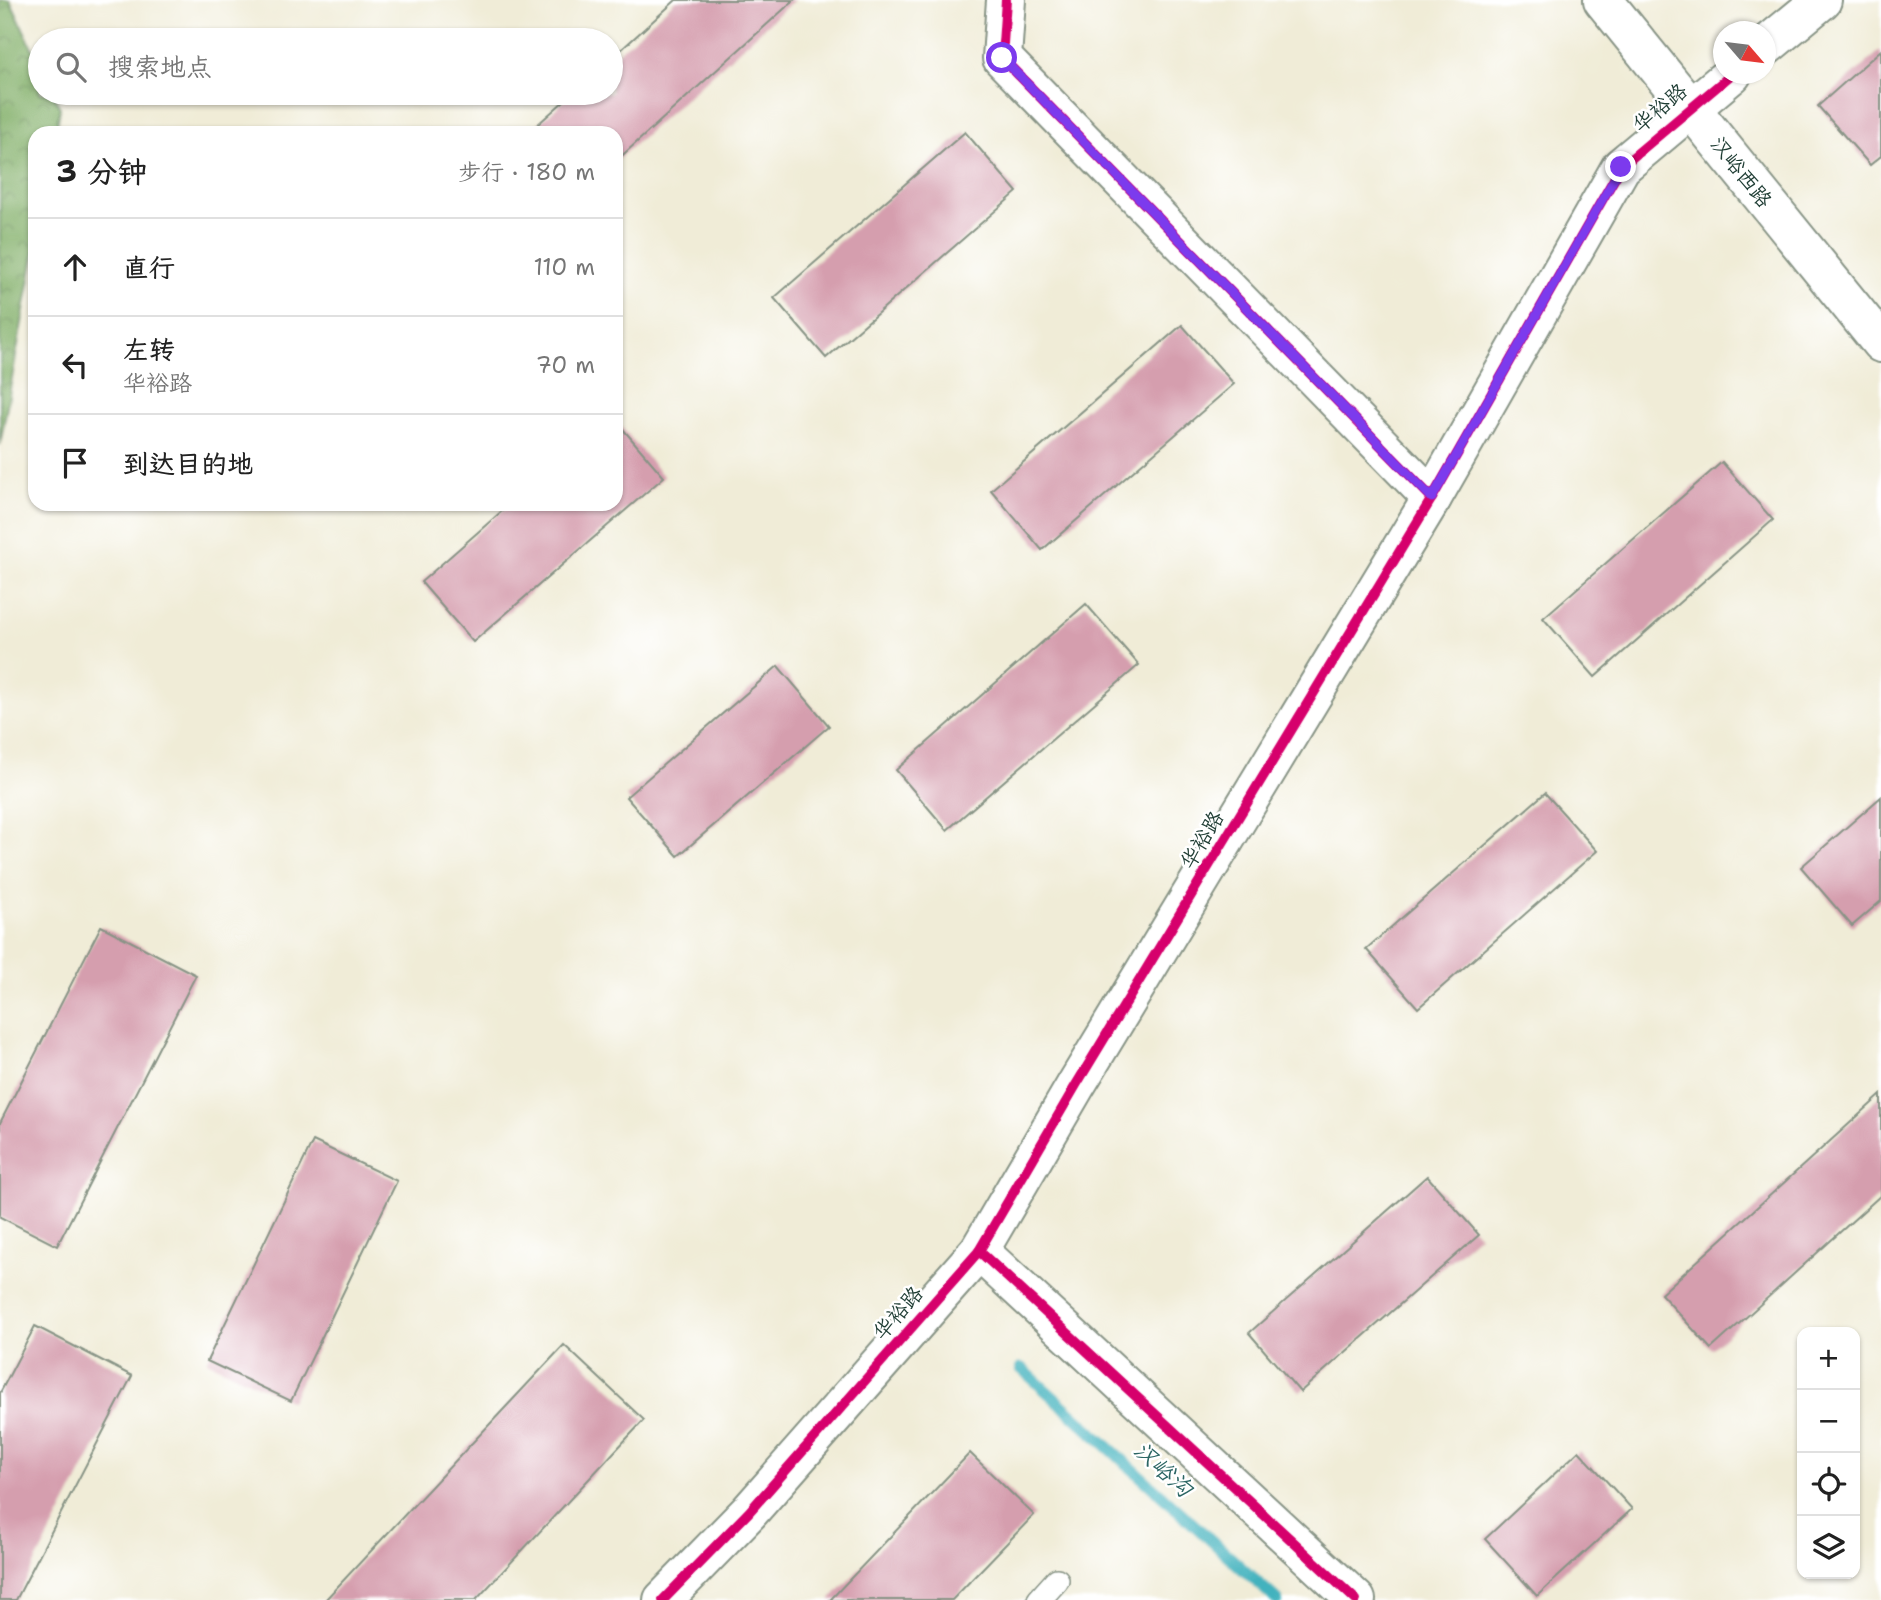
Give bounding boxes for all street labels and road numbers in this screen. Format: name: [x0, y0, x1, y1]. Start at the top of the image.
street label: 华裕路: [1627, 77, 1693, 139]
street label: 汉峪西路: [1704, 131, 1778, 213]
street label: 华裕路: [1174, 806, 1230, 874]
street label: 华裕路: [867, 1280, 929, 1346]

